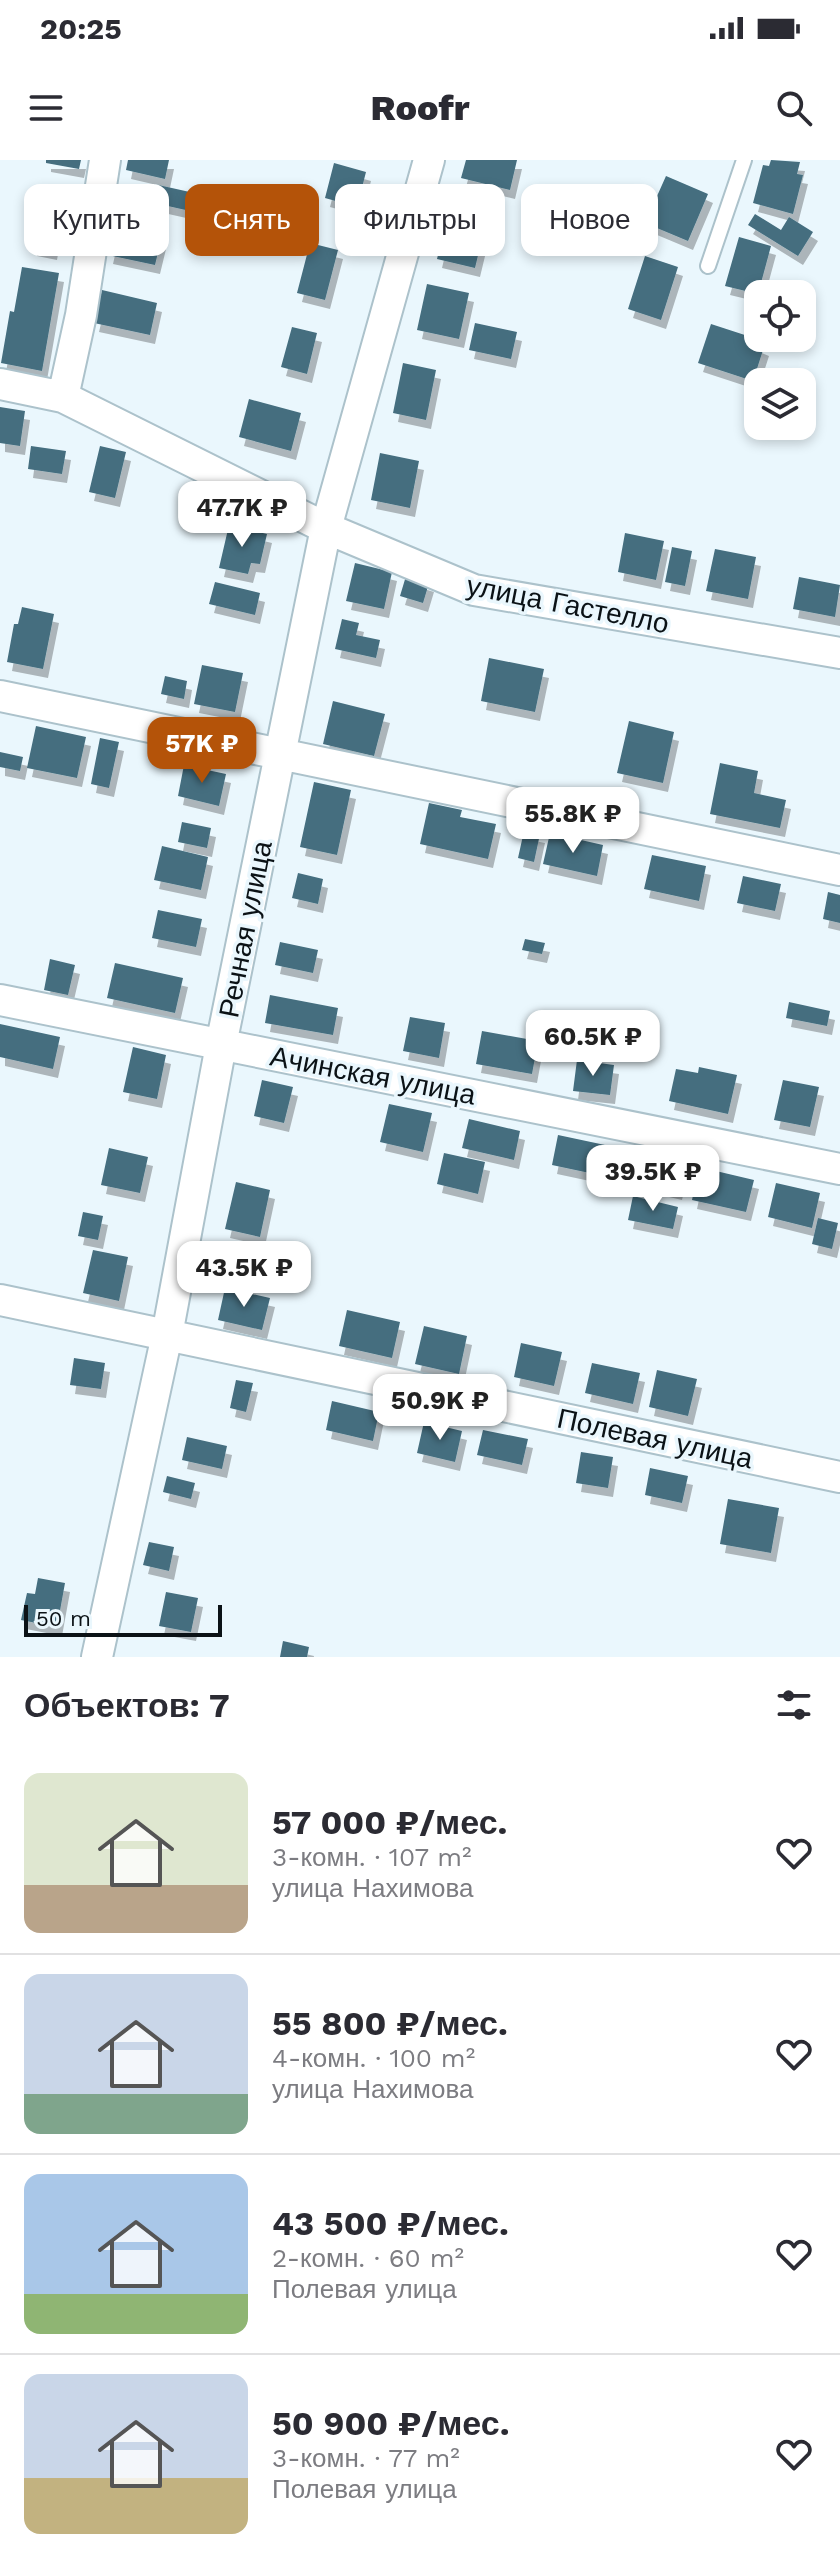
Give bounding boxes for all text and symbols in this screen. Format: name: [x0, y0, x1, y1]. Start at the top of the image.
text: 20:25: [40, 11, 122, 46]
icon: menu: [24, 86, 68, 130]
icon: search: [772, 86, 816, 130]
text: Roofr: [371, 87, 469, 129]
chip: Купить: [24, 184, 169, 256]
chip: Снять: [185, 184, 319, 256]
chip: Фильтры: [335, 184, 505, 256]
chip: Новое: [521, 184, 658, 256]
map controls: [744, 280, 816, 440]
button: locate: [744, 280, 816, 352]
button: layers: [744, 368, 816, 440]
pin: 47.7K ₽: [168, 481, 316, 549]
text: 47.7K ₽: [196, 492, 288, 522]
street label: улица Гастелло: [464, 569, 672, 640]
pin: 57K ₽: [146, 717, 258, 785]
text: 57K ₽: [165, 728, 239, 758]
pin: 55.8K ₽: [499, 787, 647, 855]
text: 55.8K ₽: [524, 798, 622, 828]
street label: Речная улица: [212, 837, 279, 1020]
pin: 60.5K ₽: [519, 1010, 667, 1078]
text: 60.5K ₽: [544, 1021, 642, 1051]
street label: Ачинская улица: [267, 1039, 479, 1112]
pin: 39.5K ₽: [579, 1145, 727, 1213]
text: 39.5K ₽: [604, 1156, 702, 1186]
pin: 43.5K ₽: [170, 1241, 318, 1309]
text: 43.5K ₽: [195, 1252, 293, 1282]
pin: 50.9K ₽: [366, 1374, 514, 1442]
text: 50.9K ₽: [391, 1385, 489, 1415]
street label: Полевая улица: [554, 1402, 756, 1475]
scale bar: [24, 1601, 222, 1637]
text: 50 m: [36, 1606, 91, 1631]
icon: filters: [772, 1683, 816, 1727]
text: Объектов: 7: [24, 1685, 230, 1725]
text: 57 000 ₽/мес.: [272, 1802, 507, 1842]
icon: home: [88, 1805, 184, 1901]
icon: heart: [772, 1831, 816, 1875]
text: 3-комн. · 107 m²: [272, 1842, 472, 1872]
text: улица Нахимова: [272, 1873, 473, 1903]
text: 55 800 ₽/мес.: [272, 2003, 508, 2043]
icon: home: [88, 2006, 184, 2102]
icon: heart: [772, 2032, 816, 2076]
text: 4-комн. · 100 m²: [272, 2043, 475, 2073]
text: улица Нахимова: [272, 2074, 473, 2104]
text: 43 500 ₽/мес.: [272, 2203, 509, 2243]
icon: home: [88, 2206, 184, 2302]
icon: heart: [772, 2232, 816, 2276]
text: 2-комн. · 60 m²: [272, 2243, 464, 2273]
text: Полевая улица: [272, 2274, 457, 2304]
text: 50 900 ₽/мес.: [272, 2403, 510, 2443]
icon: home: [88, 2406, 184, 2502]
icon: heart: [772, 2432, 816, 2476]
text: 3-комн. · 77 m²: [272, 2443, 460, 2473]
text: Полевая улица: [272, 2474, 457, 2504]

